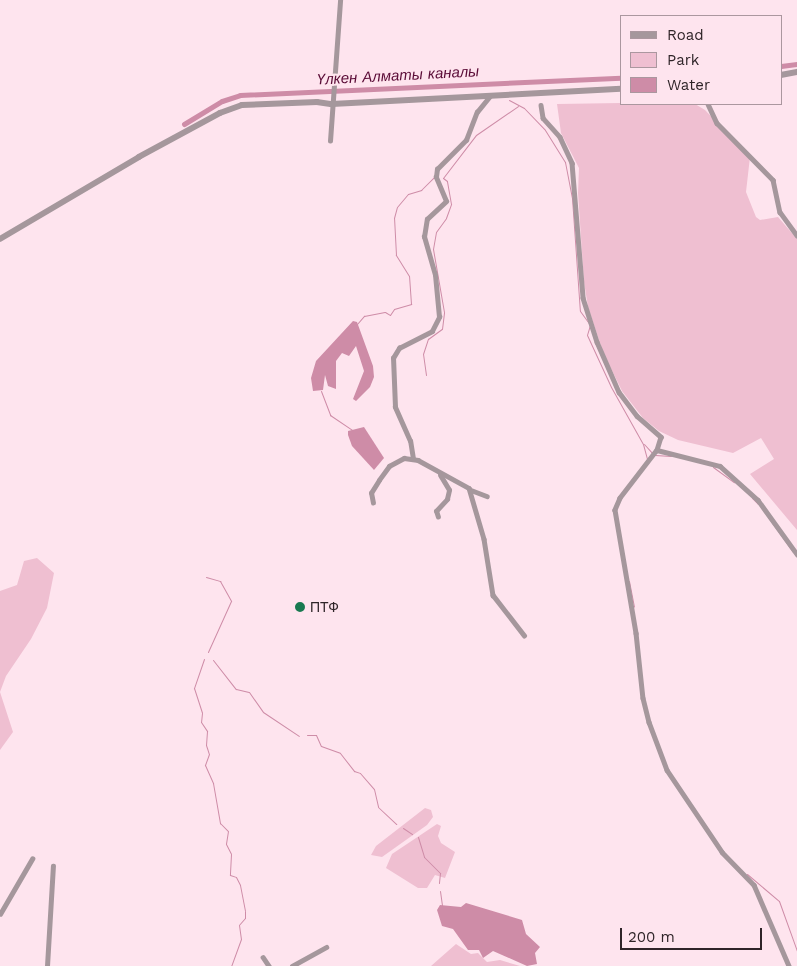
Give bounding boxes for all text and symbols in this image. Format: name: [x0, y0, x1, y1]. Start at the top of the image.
legend: [620, 15, 782, 105]
text: Road: [667, 26, 704, 44]
text: Park: [667, 51, 699, 69]
water label: Үлкен Алматы каналы: [316, 63, 480, 89]
text: Water: [667, 76, 710, 94]
place label: ПТФ: [310, 599, 339, 615]
marker: ПТФ: [294, 601, 306, 613]
scale bar: [622, 918, 764, 950]
text: 200 m: [628, 928, 675, 946]

